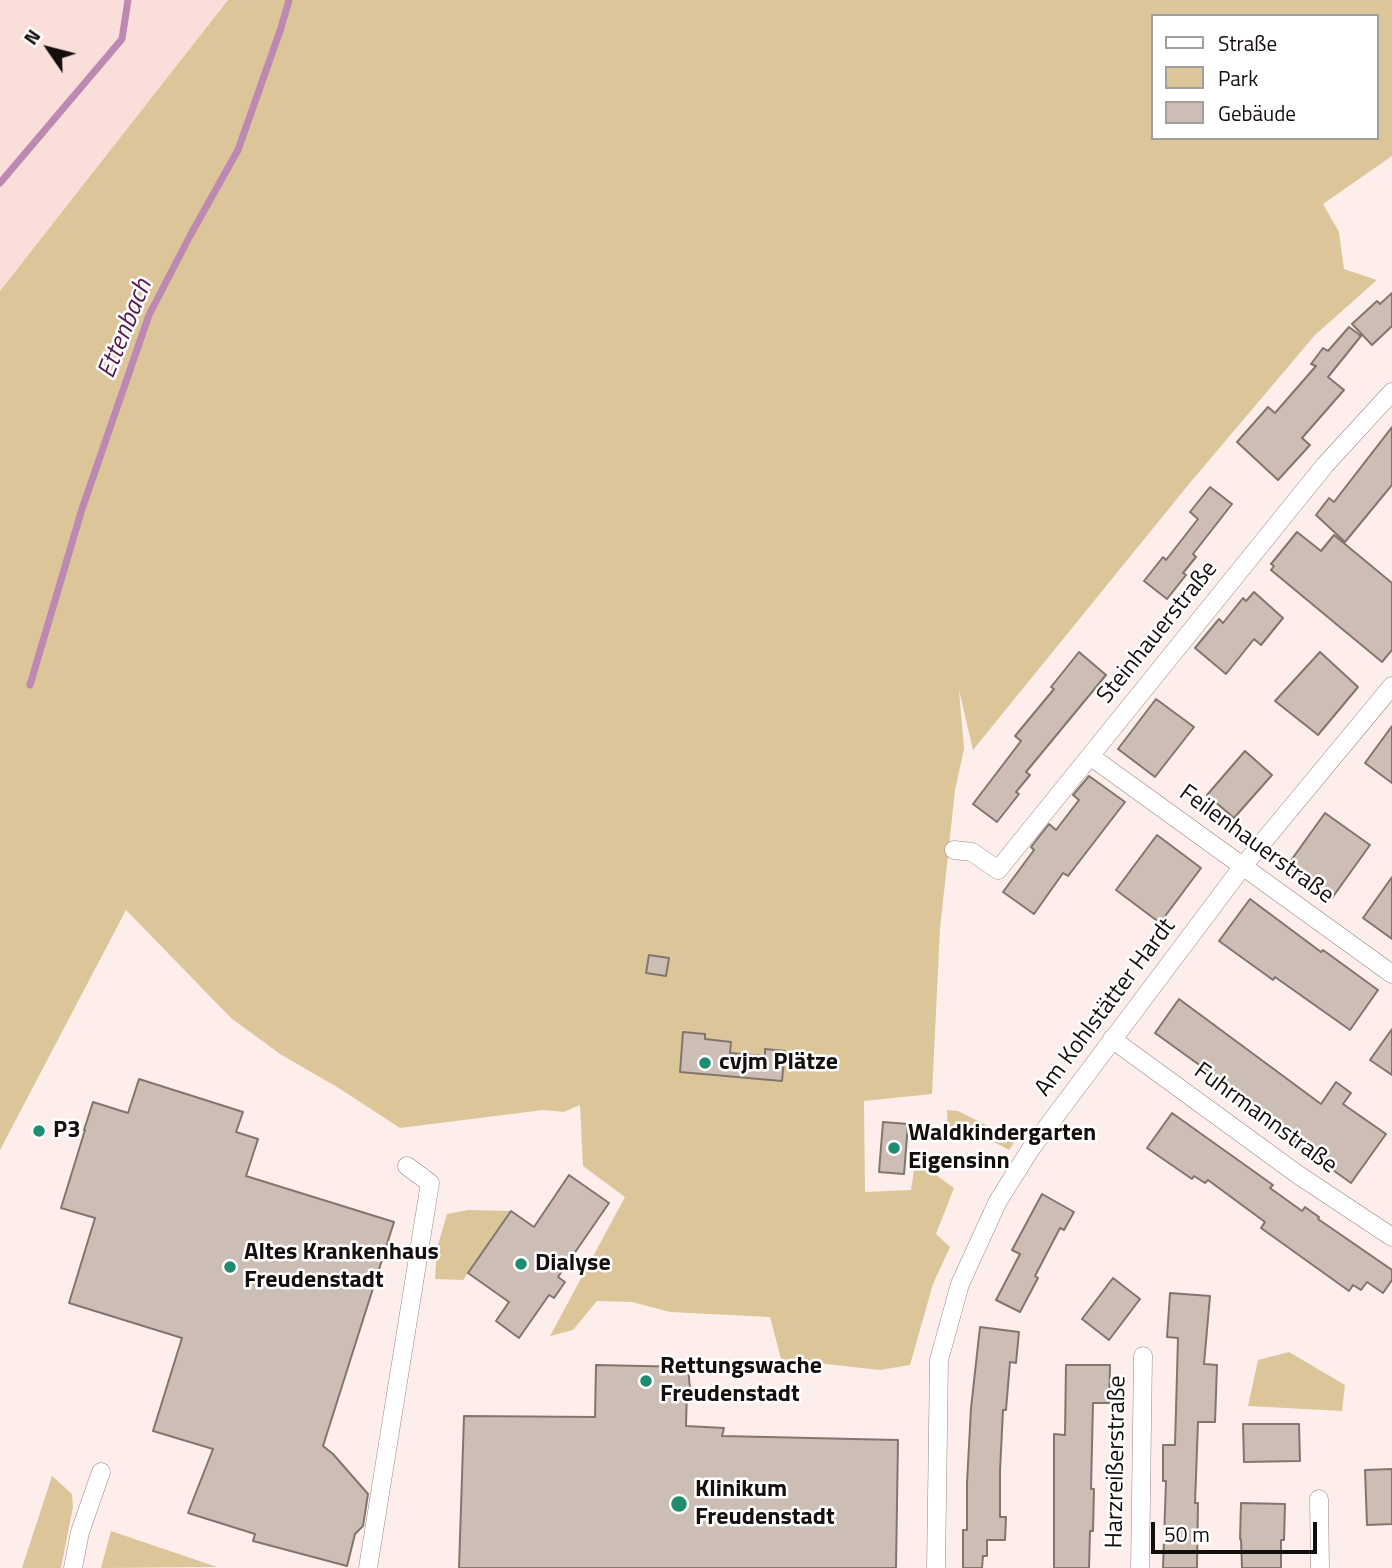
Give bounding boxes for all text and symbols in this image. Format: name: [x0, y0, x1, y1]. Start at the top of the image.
north arrow: [14, 14, 84, 84]
legend: [1150, 14, 1378, 140]
text: N: [16, 23, 47, 50]
text: Straße: [1218, 27, 1277, 59]
text: Park: [1218, 62, 1258, 94]
text: Gebäude: [1218, 97, 1296, 129]
water label: Ettenbach: [92, 275, 160, 383]
street label: Steinhauerstraße: [1092, 556, 1224, 710]
street label: Feilenhauerstraße: [1173, 779, 1339, 911]
street label: Am Kohlstätter Hardt: [1030, 913, 1182, 1103]
place label: cvjm Plätze: [719, 1049, 838, 1077]
marker: cvjm Plätze: [697, 1055, 713, 1071]
street label: Fuhrmannstraße: [1188, 1057, 1342, 1181]
place label: P3: [53, 1117, 81, 1145]
place label: Waldkindergarten Eigensinn: [908, 1120, 1096, 1176]
marker: P3: [31, 1123, 47, 1139]
marker: Waldkindergarten Eigensinn: [886, 1140, 902, 1156]
place label: Altes Krankenhaus Freudenstadt: [244, 1239, 439, 1295]
place label: Dialyse: [535, 1250, 611, 1278]
marker: Dialyse: [513, 1256, 529, 1272]
marker: Altes Krankenhaus Freudenstadt: [222, 1259, 238, 1275]
place label: Rettungswache Freudenstadt: [660, 1353, 822, 1409]
marker: Rettungswache Freudenstadt: [638, 1373, 654, 1389]
street label: Harzreißerstraße: [1101, 1375, 1133, 1549]
place label: Klinikum Freudenstadt: [695, 1476, 835, 1532]
marker: Klinikum Freudenstadt: [669, 1494, 689, 1514]
scale bar: [1154, 1508, 1320, 1552]
text: 50 m: [1164, 1518, 1210, 1550]

